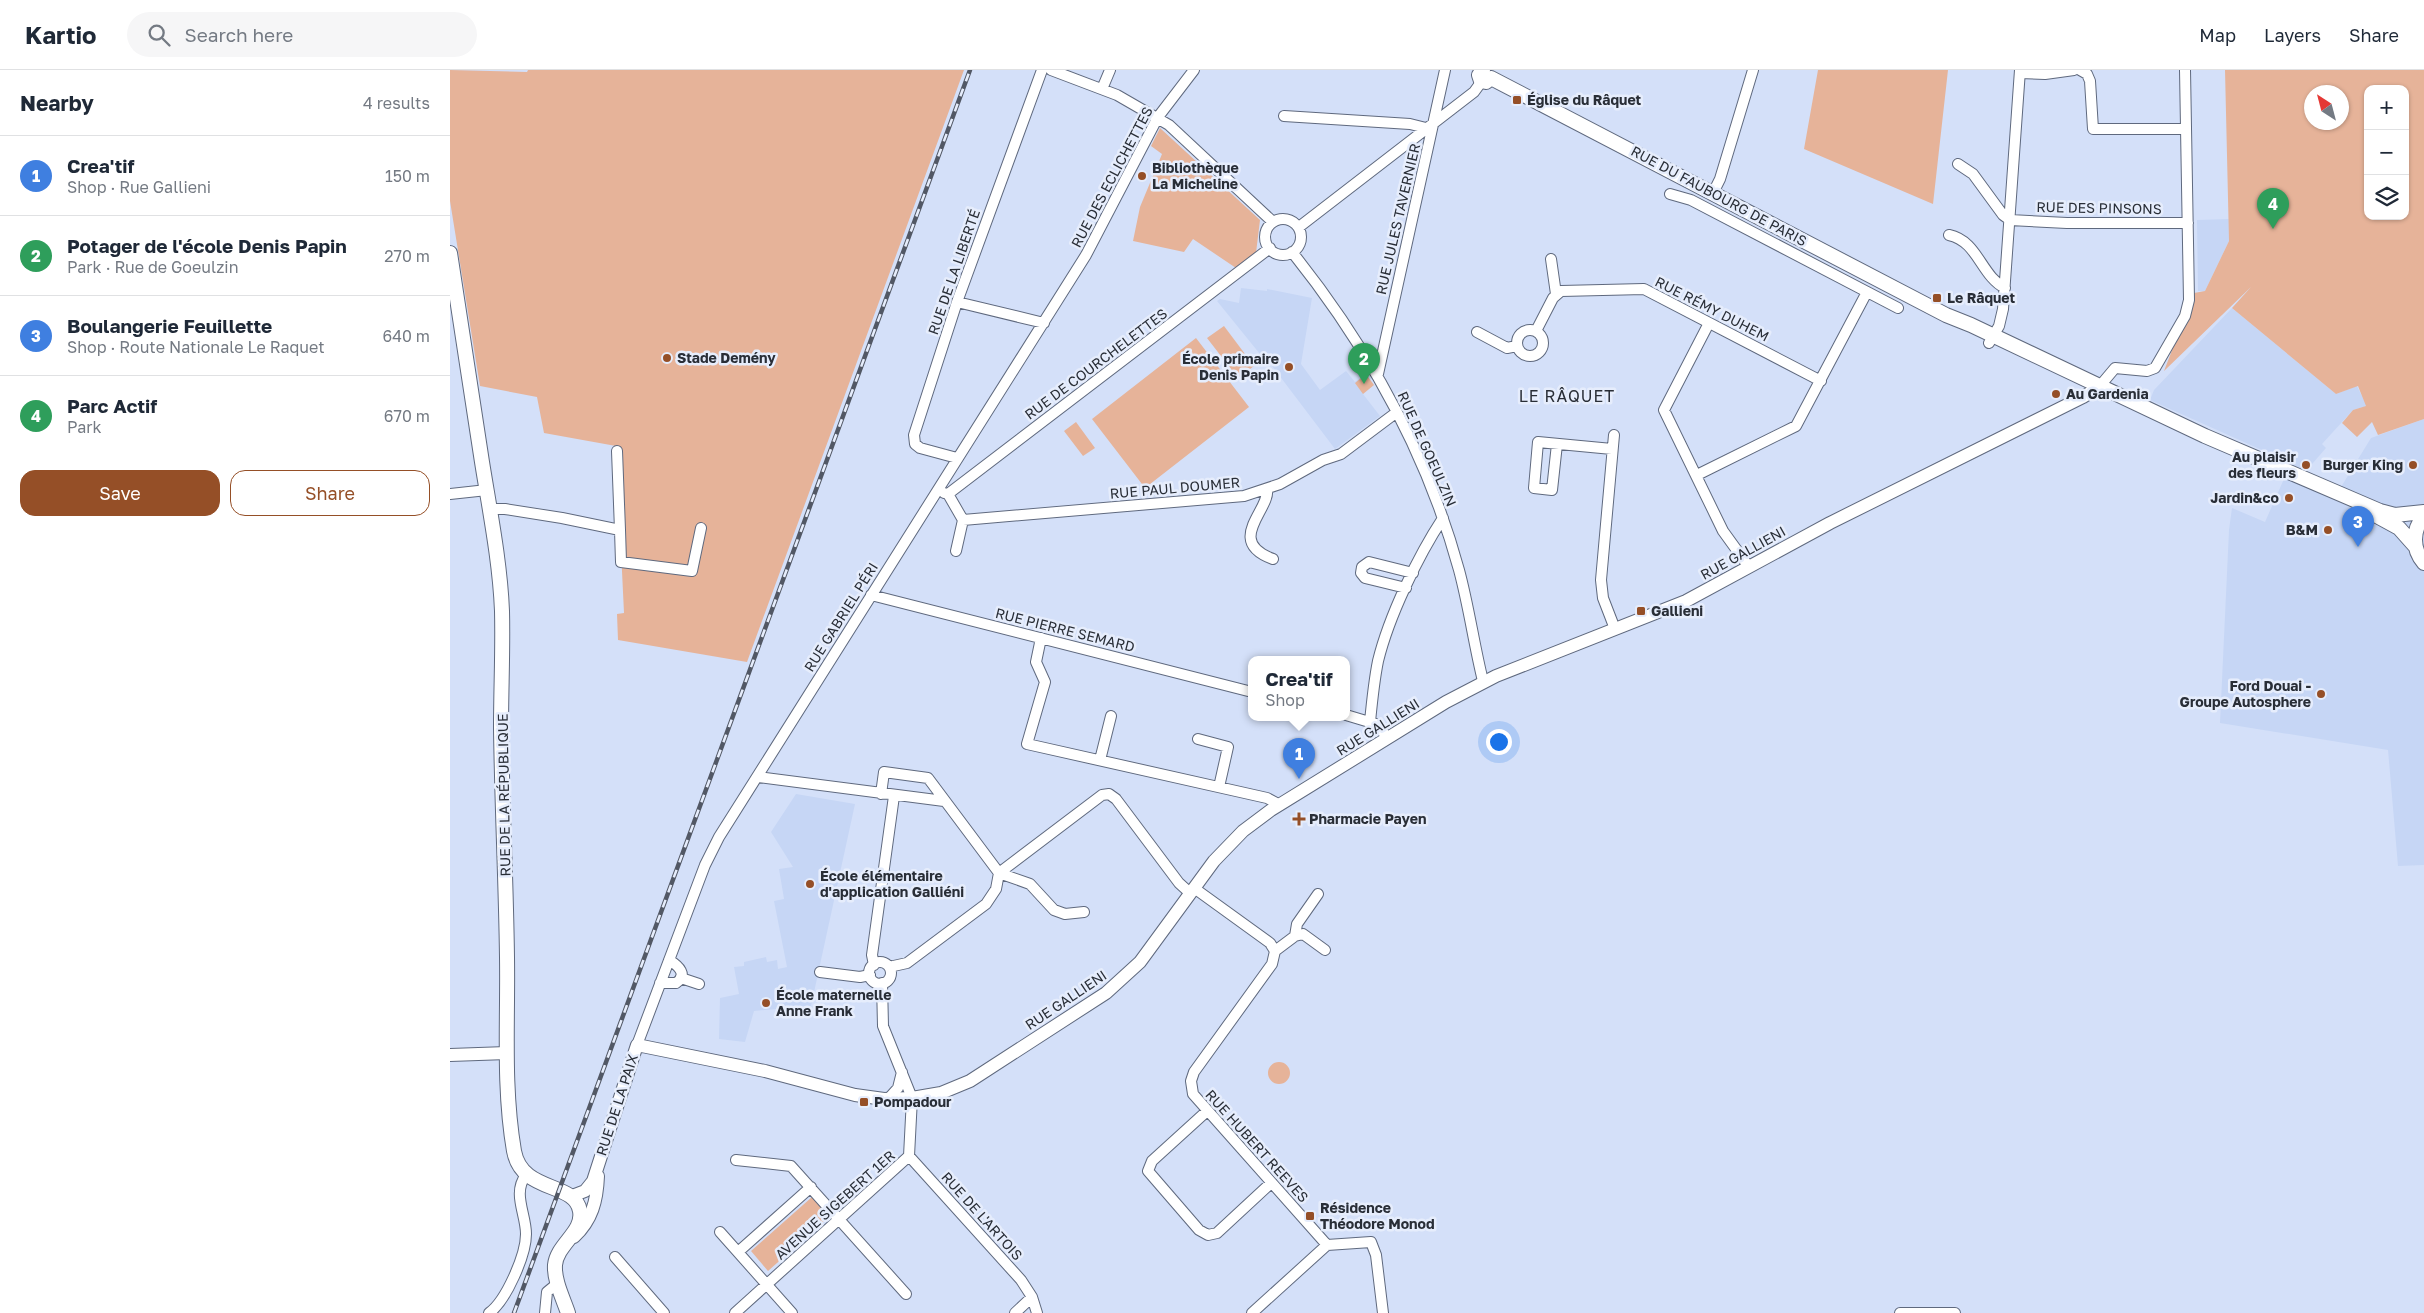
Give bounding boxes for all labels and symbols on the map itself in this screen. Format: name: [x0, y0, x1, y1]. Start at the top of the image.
north arrow: [2304, 85, 2349, 130]
place label: Église du Râquet: [1527, 91, 1642, 108]
marker: Église du Râquet: [1511, 94, 1523, 106]
street label: RUE DES ECLICHETTES: [1067, 103, 1156, 250]
street label: RUE JULES TAVERNIER: [1372, 142, 1423, 296]
street label: RUE DU FAUBOURG DE PARIS: [1628, 142, 1810, 249]
place label: Bibliothèque La Micheline: [1152, 159, 1239, 192]
marker: Bibliothèque La Micheline: [1136, 170, 1148, 182]
pin: 4: [2257, 188, 2289, 229]
street label: RUE DES PINSONS: [2036, 198, 2162, 217]
street label: RUE DE LA LIBERTÉ: [924, 207, 983, 337]
street label: RUE RÉMY DUHEM: [1652, 273, 1772, 345]
place label: Le Râquet: [1947, 289, 2016, 306]
marker: Le Râquet: [1931, 292, 1943, 304]
street label: RUE DE COURCHELETTES: [1021, 304, 1170, 423]
pin: 2: [1348, 343, 1380, 384]
place label: Stade Demény: [677, 349, 776, 366]
place label: École primaire Denis Papin: [1182, 350, 1279, 383]
marker: Stade Demény: [661, 352, 673, 364]
marker: École primaire Denis Papin: [1283, 361, 1295, 373]
place label: Au Gardenia: [2066, 385, 2149, 402]
district label: LE RÂQUET: [1519, 386, 1615, 406]
marker: Au Gardenia: [2050, 388, 2062, 400]
street label: RUE DE GOEULZIN: [1394, 389, 1460, 509]
place label: Au plaisir des fleurs: [2228, 448, 2297, 481]
place label: Burger King: [2323, 456, 2403, 473]
marker: Au plaisir des fleurs: [2300, 459, 2312, 471]
marker: Burger King: [2407, 459, 2419, 471]
street label: RUE PAUL DOUMER: [1109, 473, 1241, 502]
place label: Jardin&co: [2210, 489, 2279, 506]
marker: Jardin&co: [2283, 492, 2295, 504]
pin: 3: [2342, 506, 2374, 547]
place label: B&M: [2286, 521, 2318, 538]
street label: RUE GALLIENI: [1697, 522, 1788, 583]
marker: B&M: [2322, 524, 2334, 536]
street label: RUE GABRIEL PÉRI: [800, 559, 881, 674]
place label: Gallieni: [1651, 602, 1703, 619]
street label: RUE PIERRE SEMARD: [994, 604, 1137, 655]
marker: Gallieni: [1635, 605, 1647, 617]
place label: Ford Douai - Groupe Autosphere: [2180, 677, 2311, 710]
marker: Ford Douai - Groupe Autosphere: [2315, 688, 2327, 700]
street label: RUE GALLIENI: [1333, 694, 1422, 759]
street label: RUE DE LA RÉPUBLIQUE: [494, 713, 513, 877]
your location: [1486, 729, 1512, 755]
pin: 1: [1283, 738, 1315, 779]
place label: Pharmacie Payen: [1309, 810, 1426, 827]
marker: Pharmacie Payen: [1293, 813, 1305, 825]
place label: École élémentaire d'application Galliéni: [820, 867, 964, 900]
marker: École élémentaire d'application Galliéni: [804, 878, 816, 890]
street label: RUE GALLIENI: [1022, 966, 1110, 1033]
place label: École maternelle Anne Frank: [776, 986, 892, 1019]
marker: École maternelle Anne Frank: [760, 997, 772, 1009]
street label: RUE DE LA PAIX: [592, 1052, 641, 1158]
street label: RUE HUBERT REEVES: [1202, 1086, 1312, 1205]
place label: Pompadour: [874, 1093, 952, 1110]
marker: Pompadour: [858, 1096, 870, 1108]
street label: AVENUE SIGEBERT 1ER: [771, 1146, 898, 1263]
street label: RUE DE L'ARTOIS: [938, 1168, 1026, 1263]
place label: Résidence Théodore Monod: [1320, 1199, 1435, 1232]
marker: Résidence Théodore Monod: [1304, 1210, 1316, 1222]

